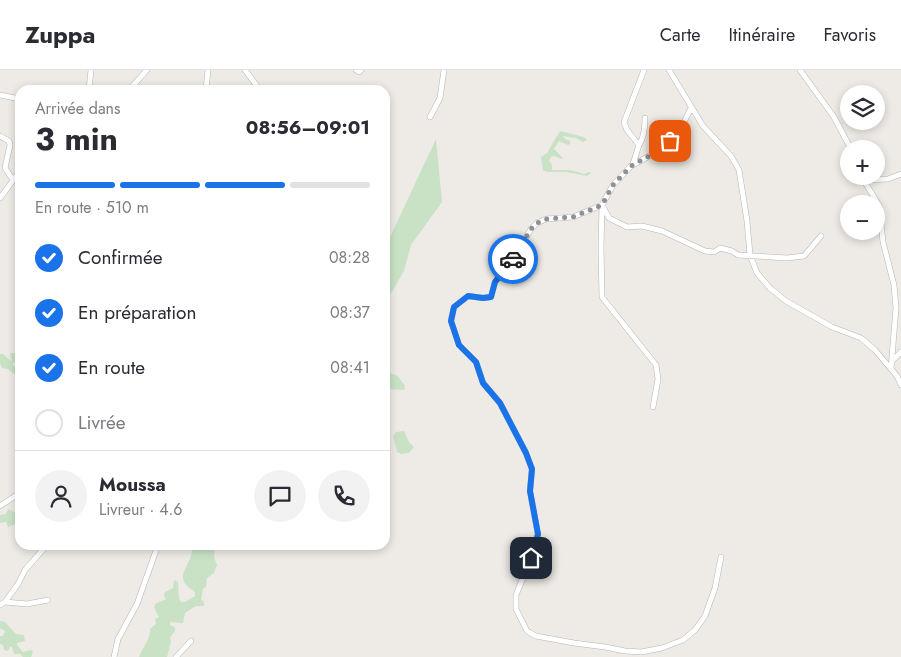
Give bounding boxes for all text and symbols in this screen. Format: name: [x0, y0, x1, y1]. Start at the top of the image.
text: Zuppa: [25, 17, 96, 52]
text: Carte: [660, 22, 701, 48]
text: Itinéraire: [729, 22, 795, 48]
text: Favoris: [823, 22, 876, 48]
map controls: [840, 85, 885, 240]
button: layers: [840, 85, 885, 130]
text: Arrivée dans: [35, 97, 120, 120]
text: 08:56–09:01: [246, 114, 370, 141]
text: 3 min: [35, 116, 118, 162]
pin: [649, 120, 691, 162]
icon: bag: [656, 127, 684, 155]
button: +: [840, 140, 885, 185]
button: −: [840, 195, 885, 240]
text: En route · 510 m: [35, 196, 149, 219]
courier: [488, 234, 538, 284]
icon: check: [35, 244, 63, 272]
text: Confirmée: [78, 244, 163, 271]
icon: car: [499, 245, 527, 273]
text: 08:28: [329, 246, 370, 269]
icon: check: [35, 299, 63, 327]
text: En préparation: [78, 299, 196, 326]
text: 08:37: [330, 301, 370, 324]
icon: check: [35, 354, 63, 382]
text: En route: [78, 354, 145, 381]
text: 08:41: [330, 356, 370, 379]
text: Livrée: [78, 409, 126, 436]
button: person: [35, 470, 87, 522]
button: chat: [254, 470, 306, 522]
button: phone: [318, 470, 370, 522]
text: Moussa: [99, 471, 166, 498]
text: Livreur · 4.6: [99, 498, 183, 521]
pin: [510, 537, 552, 579]
icon: home: [517, 544, 545, 572]

